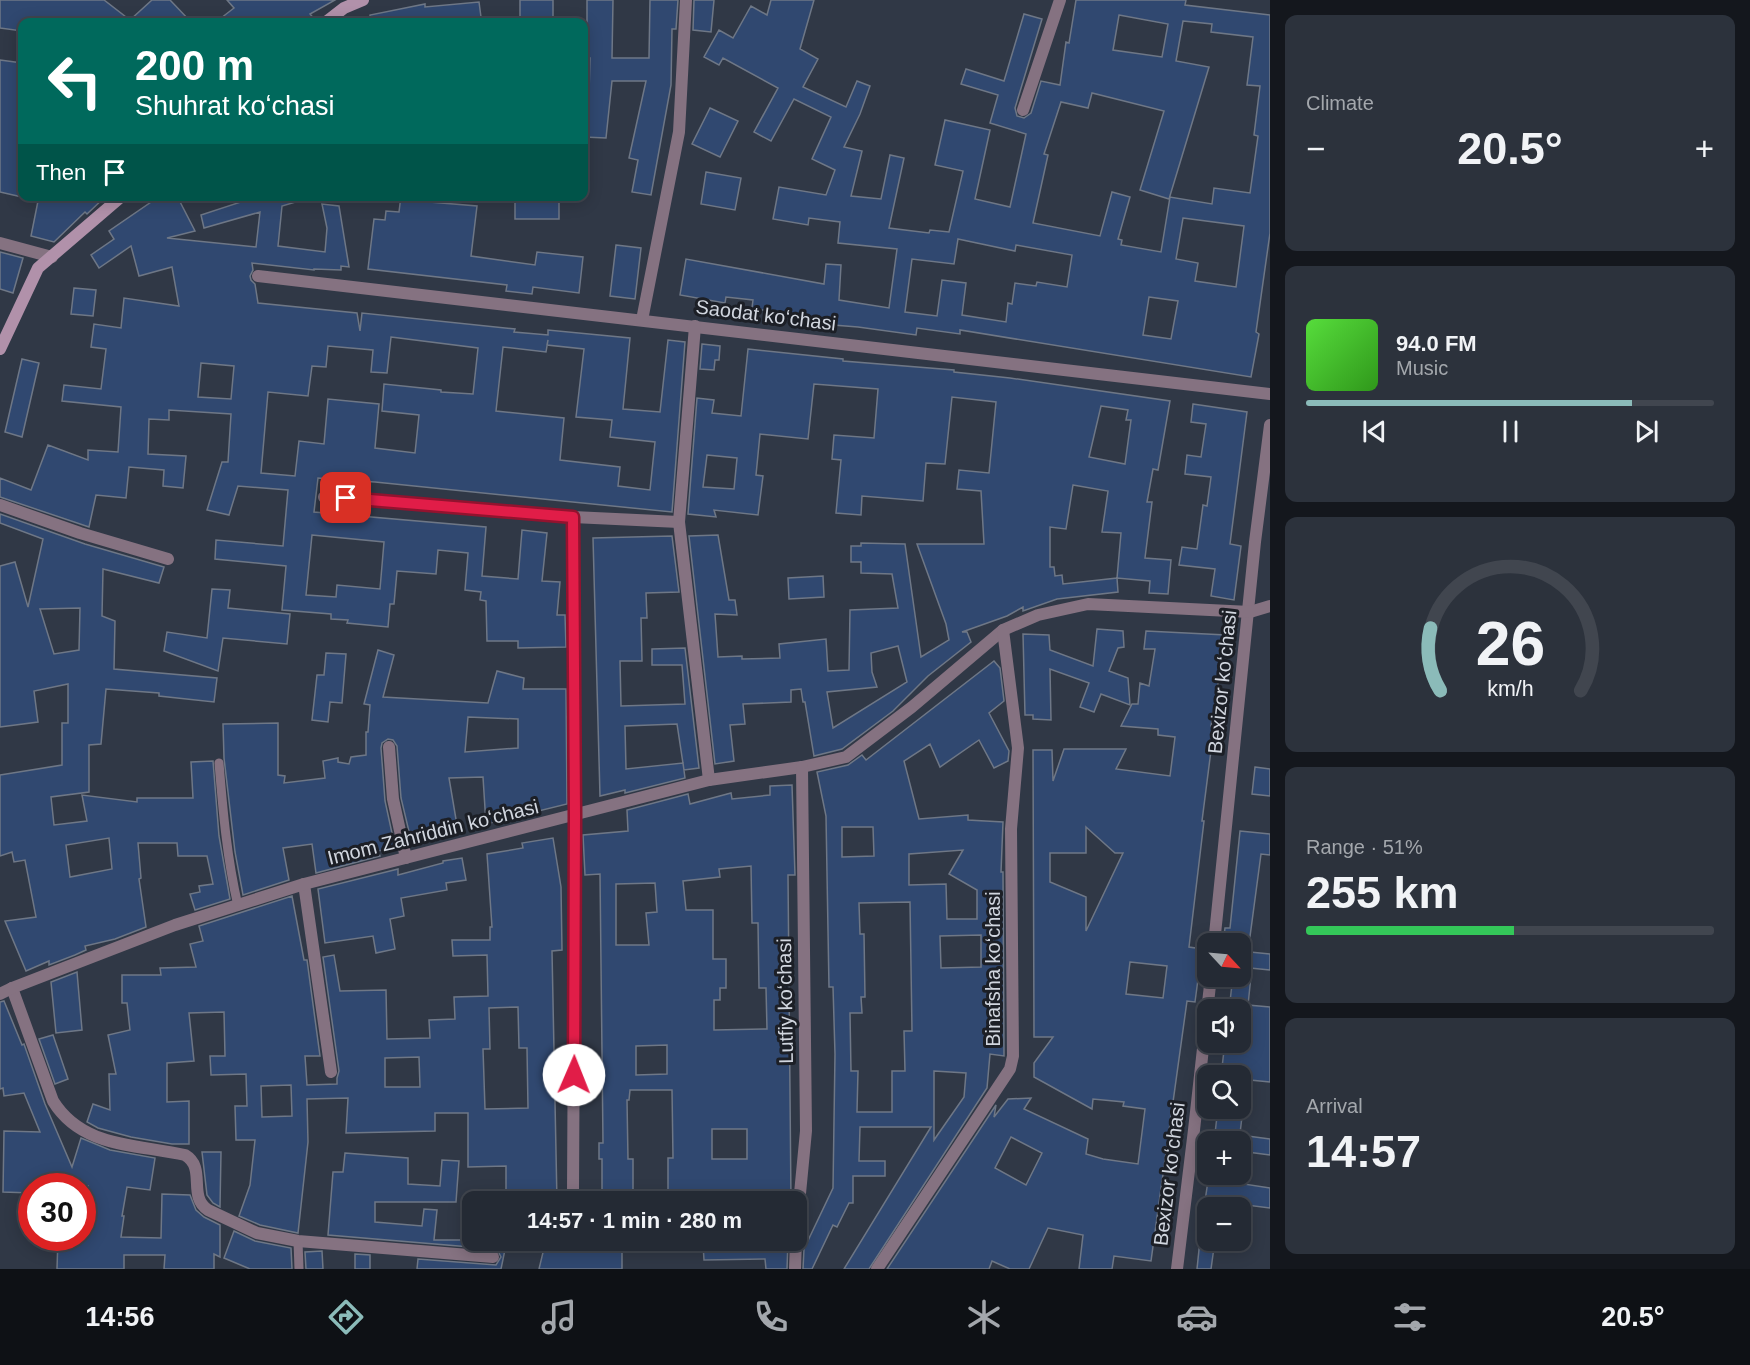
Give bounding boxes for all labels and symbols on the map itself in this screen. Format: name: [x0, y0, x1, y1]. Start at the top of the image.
street label: Saodat koʻchasi: [695, 295, 837, 335]
pin: [320, 472, 371, 523]
street label: Bexizor koʻchasi: [1204, 609, 1240, 755]
street label: Imom Zahriddin koʻchasi: [325, 795, 541, 869]
street label: Binafsha koʻchasi: [982, 891, 1004, 1047]
north arrow: [1197, 933, 1251, 987]
street label: Lutfiy koʻchasi: [773, 938, 797, 1064]
position arrow: [542, 1043, 606, 1107]
street label: Bexizor koʻchasi: [1149, 1101, 1189, 1247]
speed limit sign: 30: [18, 1173, 96, 1251]

